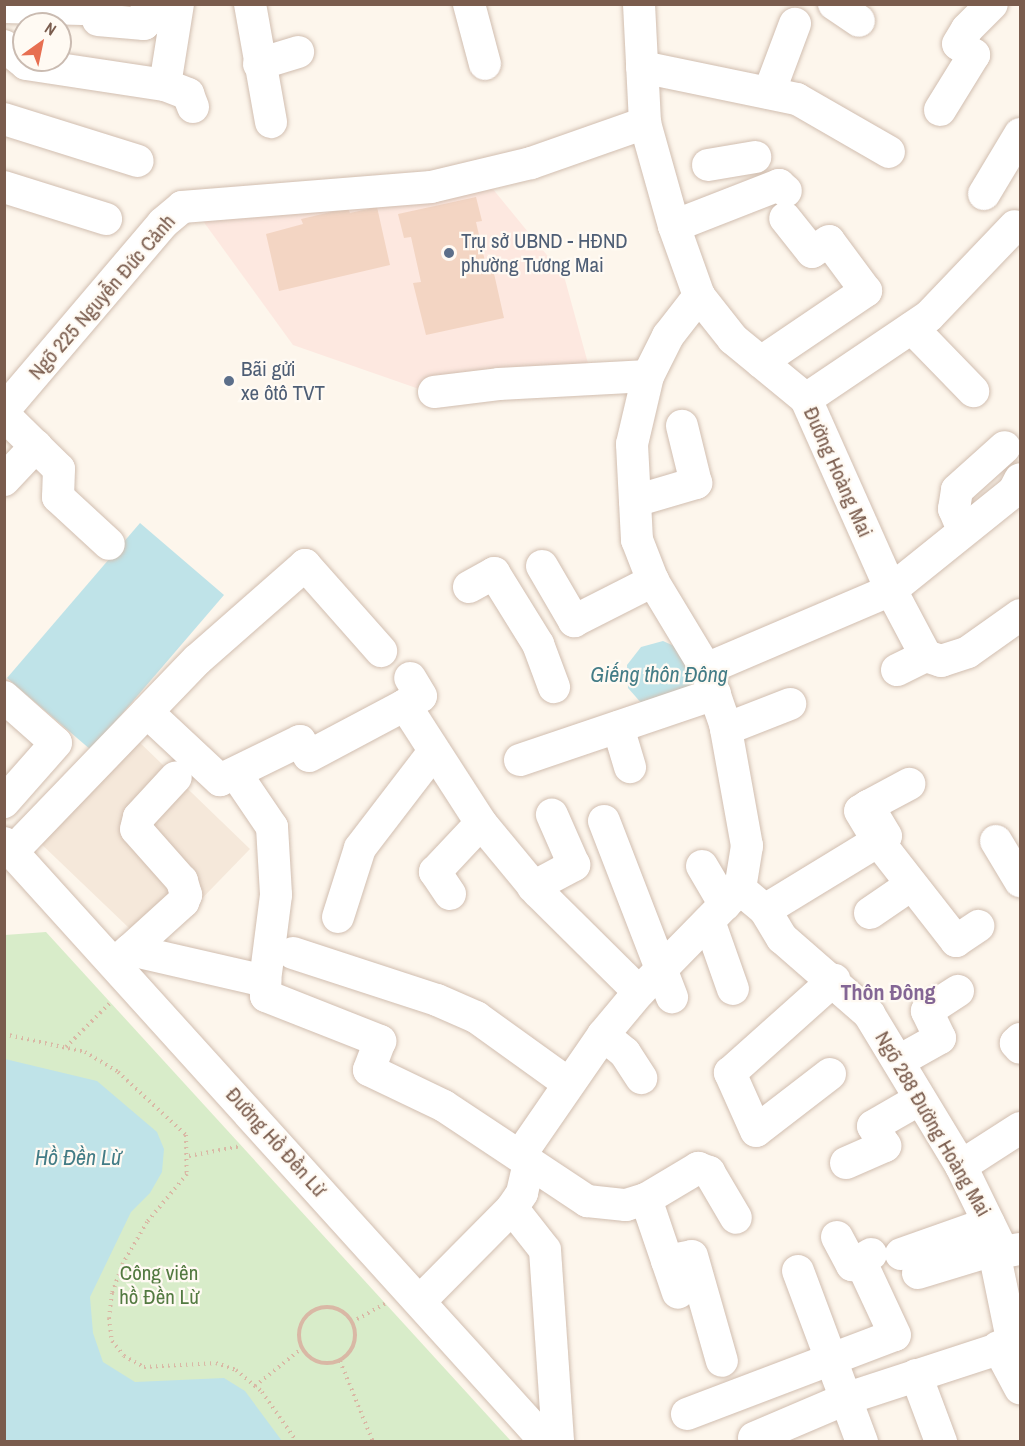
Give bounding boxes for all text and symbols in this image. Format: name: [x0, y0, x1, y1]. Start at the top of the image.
north arrow: [12, 12, 72, 72]
text: N: [41, 17, 61, 40]
street label: Ngõ 225 Nguyễn Đức Cảnh: [23, 209, 181, 385]
place label: Trụ sở UBND - HĐND phường Tương Mai: [461, 228, 628, 278]
marker: Trụ sở UBND - HĐND phường Tương Mai: [442, 246, 456, 260]
place label: Bãi gửi xe ôtô TVT: [241, 356, 325, 406]
marker: Bãi gửi xe ôtô TVT: [222, 374, 236, 388]
street label: Đường Hoàng Mai: [798, 403, 878, 541]
water label: Giếng thôn Đông: [590, 662, 728, 688]
district label: Thôn Đông: [840, 980, 936, 1006]
street label: Ngõ 288 Đường Hoàng Mai: [870, 1027, 996, 1221]
street label: Đường Hồ Đền Lừ: [221, 1082, 331, 1202]
water label: Hồ Đền Lừ: [35, 1145, 121, 1171]
park label: Công viên hồ Đền Lừ: [119, 1260, 199, 1310]

